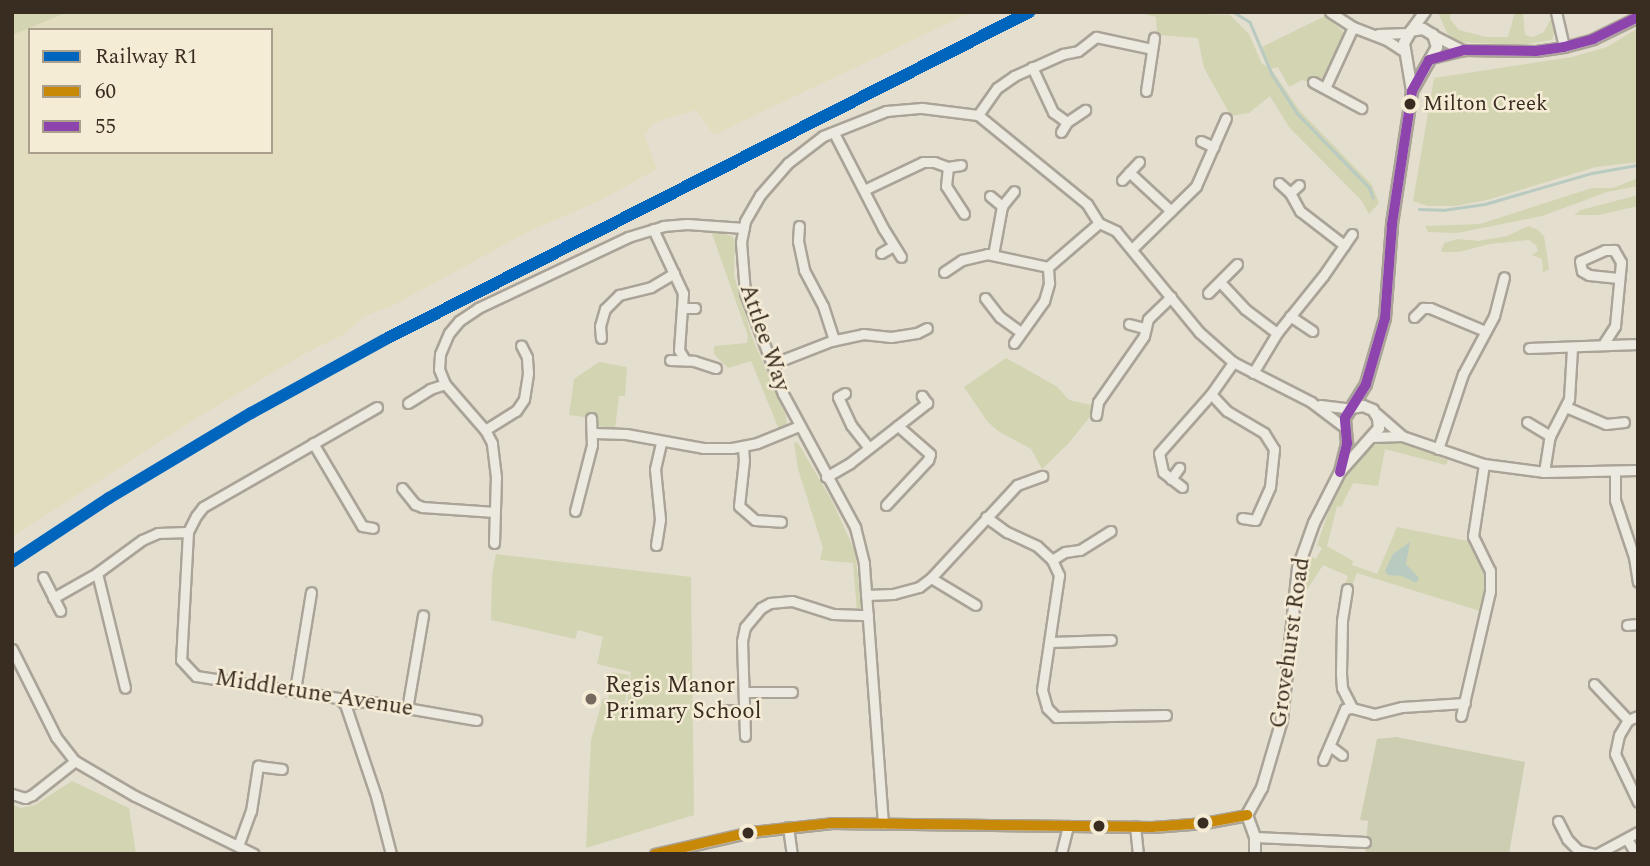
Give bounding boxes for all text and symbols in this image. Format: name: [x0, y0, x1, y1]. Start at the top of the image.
legend: [28, 28, 273, 154]
text: Railway R1: [95, 41, 198, 73]
text: 60: [95, 76, 116, 108]
place label: Milton Creek: [1423, 91, 1548, 117]
marker: Milton Creek: [1403, 97, 1417, 111]
text: 55: [95, 111, 116, 143]
street label: Attlee Way: [733, 281, 795, 395]
street label: Grovehurst Road: [1265, 556, 1317, 730]
street label: Middletune Avenue: [213, 665, 415, 723]
place label: Regis Manor Primary School: [605, 672, 761, 726]
marker: Regis Manor Primary School: [583, 691, 599, 707]
unlabelled marker: [1196, 816, 1210, 830]
unlabelled marker: [1092, 819, 1106, 833]
unlabelled marker: [741, 826, 755, 840]

